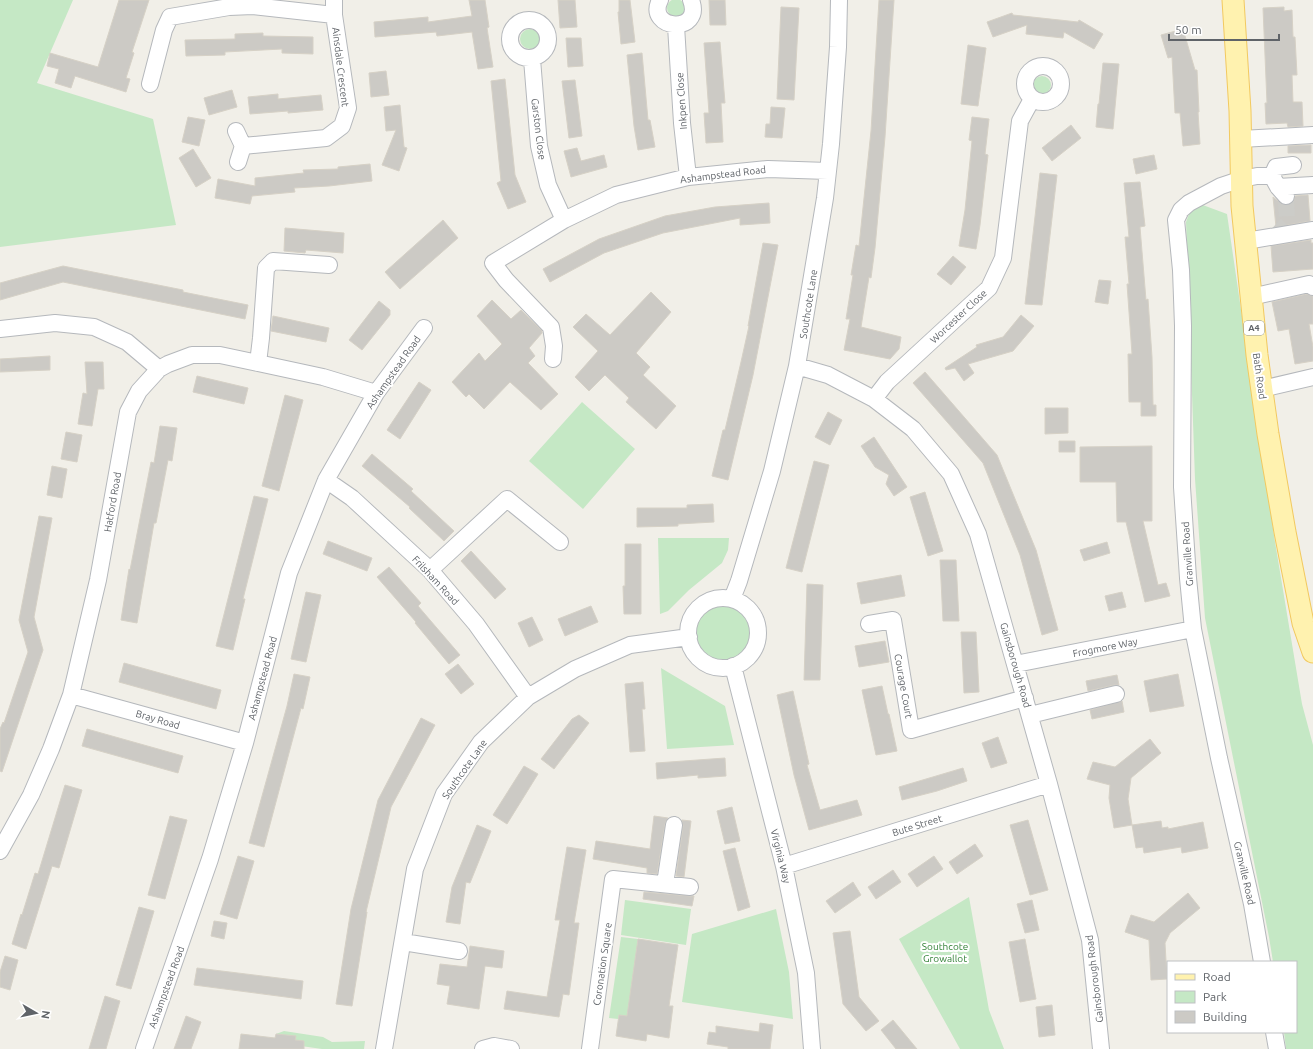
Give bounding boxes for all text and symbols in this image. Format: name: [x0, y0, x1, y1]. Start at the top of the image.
scale bar: [1169, 16, 1279, 42]
text: 50 m: [1175, 23, 1202, 36]
street label: Ainsdale Crescent: [330, 27, 351, 107]
street label: Inkpen Close: [674, 72, 689, 130]
street label: Garston Close: [529, 98, 548, 161]
street label: Ashampstead Road: [680, 164, 767, 185]
street label: Southcote Lane: [798, 269, 819, 340]
street label: Worcester Close: [928, 287, 989, 345]
road number: A4: [1244, 321, 1264, 335]
street label: Ashampstead Road: [364, 334, 423, 411]
street label: Bath Road: [1251, 352, 1268, 400]
street label: Hatford Road: [102, 471, 123, 533]
street label: Granville Road: [1180, 521, 1195, 587]
street label: Frilsham Road: [410, 554, 461, 607]
street label: Gainsborough Road: [998, 621, 1033, 709]
street label: Ashampstead Road: [246, 635, 279, 721]
street label: Frogmore Way: [1072, 636, 1138, 659]
street label: Courage Court: [892, 653, 915, 719]
street label: Bray Road: [135, 708, 181, 731]
street label: Southcote Lane: [440, 737, 489, 801]
street label: Bute Street: [891, 813, 944, 838]
street label: Virginia Way: [768, 828, 793, 885]
street label: Granville Road: [1232, 840, 1257, 906]
street label: Coronation Square: [591, 922, 614, 1006]
street label: Gainsborough Road: [1084, 934, 1105, 1023]
park label: Southcote Growallot: [922, 941, 968, 964]
street label: Ashampstead Road: [147, 945, 186, 1030]
legend: [1167, 961, 1297, 1033]
text: Road: [1203, 970, 1231, 983]
text: Park: [1203, 990, 1227, 1003]
north arrow: [16, 993, 56, 1033]
text: N: [39, 1010, 52, 1020]
text: Building: [1203, 1010, 1247, 1023]

